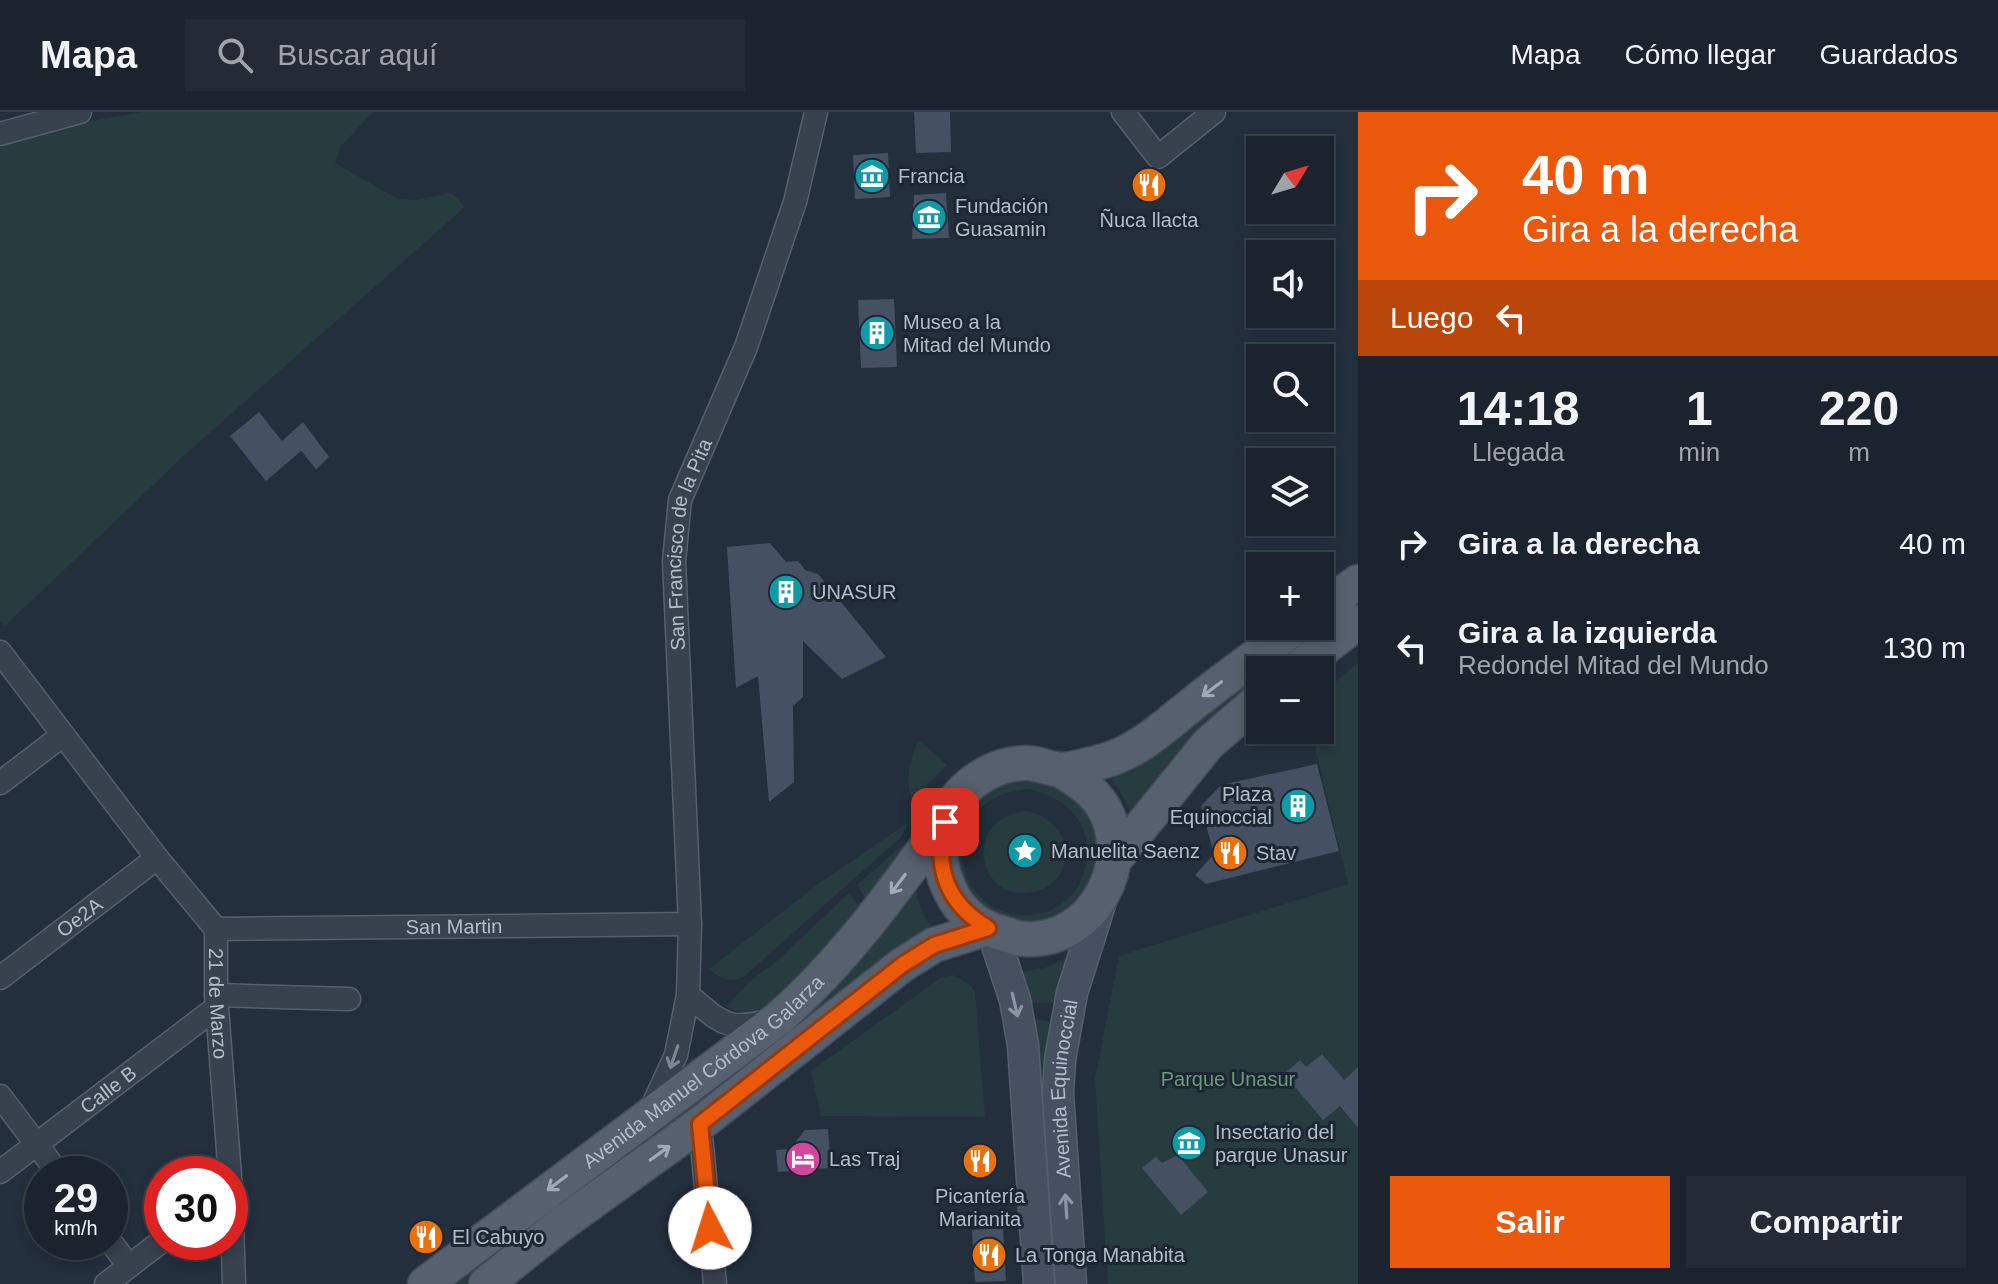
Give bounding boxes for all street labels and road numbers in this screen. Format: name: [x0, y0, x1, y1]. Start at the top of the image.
street label: San Francisco de la Pita: [663, 434, 717, 651]
street label: Oe2A: [52, 893, 107, 942]
street label: San Martin: [405, 915, 502, 938]
street label: 21 de Marzo: [205, 948, 232, 1060]
street label: Avenida Manuel Córdova Galarza: [578, 970, 829, 1173]
street label: Avenida Equinoccial: [1047, 998, 1082, 1179]
street label: Calle B: [76, 1061, 141, 1118]

